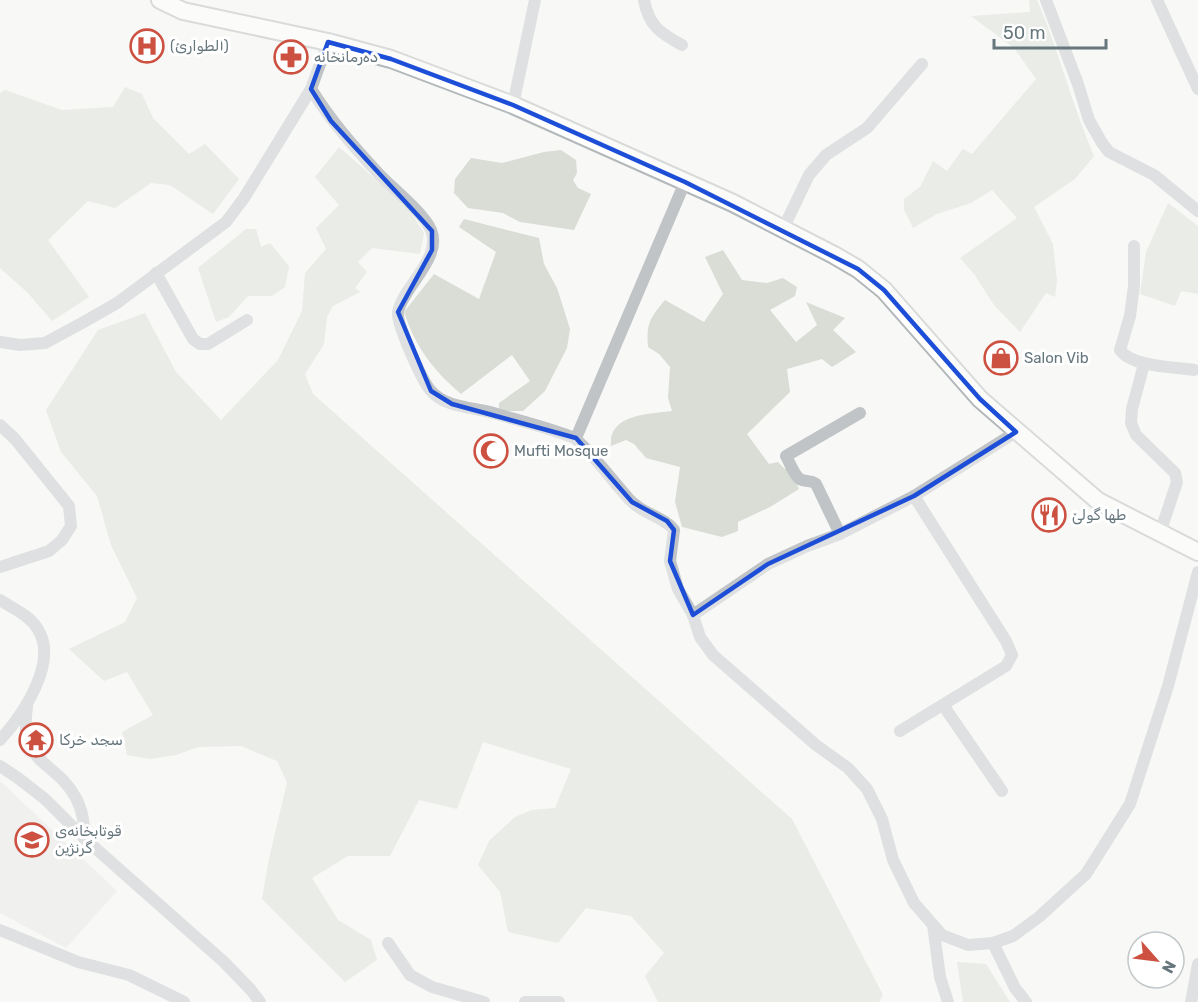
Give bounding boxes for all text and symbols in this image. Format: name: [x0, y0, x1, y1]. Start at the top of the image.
scale bar: [994, 12, 1106, 50]
text: 50 m: [1003, 22, 1046, 44]
hospital icon: (الطوارئ): [129, 28, 165, 64]
place label: (الطوارئ): [170, 37, 229, 55]
pharmacy icon: دەرمانخانە: [273, 39, 309, 75]
place label: دەرمانخانە: [314, 48, 378, 66]
shop icon: Salon Vib: [983, 340, 1019, 376]
place label: Salon Vib: [1024, 349, 1089, 367]
mosque icon: Mufti Mosque: [473, 433, 509, 469]
place label: Mufti Mosque: [514, 442, 608, 460]
restaurant icon: طها گولێ: [1031, 497, 1067, 533]
place label: طها گولێ: [1072, 506, 1126, 525]
temple icon: سجد خركا: [18, 722, 54, 758]
place label: سجد خركا: [59, 731, 123, 749]
school or university icon: قوتابخانەی گرنژین: [14, 822, 50, 858]
place label: قوتابخانەی گرنژین: [55, 822, 121, 857]
north arrow: [1126, 930, 1186, 990]
text: N: [1158, 957, 1180, 976]

